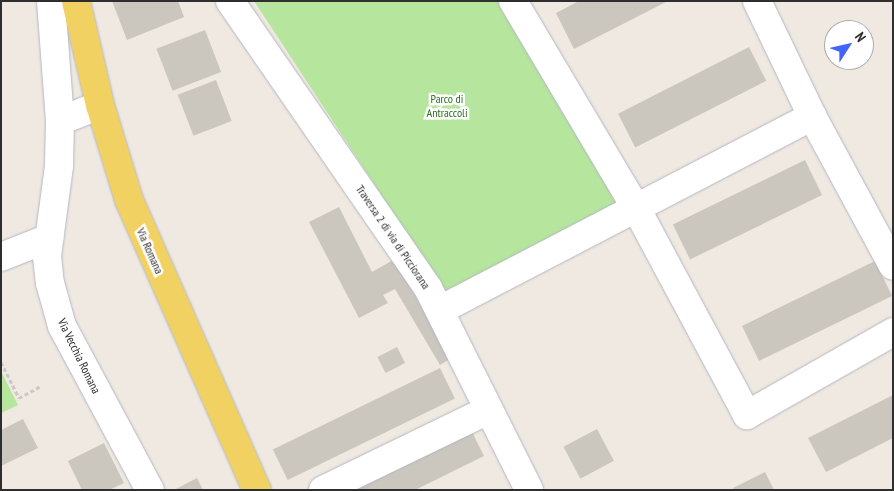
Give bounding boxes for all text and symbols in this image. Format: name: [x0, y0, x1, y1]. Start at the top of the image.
north arrow: [824, 20, 874, 70]
text: N: [851, 29, 870, 45]
park label: Parco di Antraccoli: [426, 92, 468, 120]
street label: Traversa 2 di via di Picciorana: [353, 182, 433, 292]
street label: Via Romana: [134, 226, 166, 276]
street label: Via Vecchia Romana: [55, 316, 103, 396]

